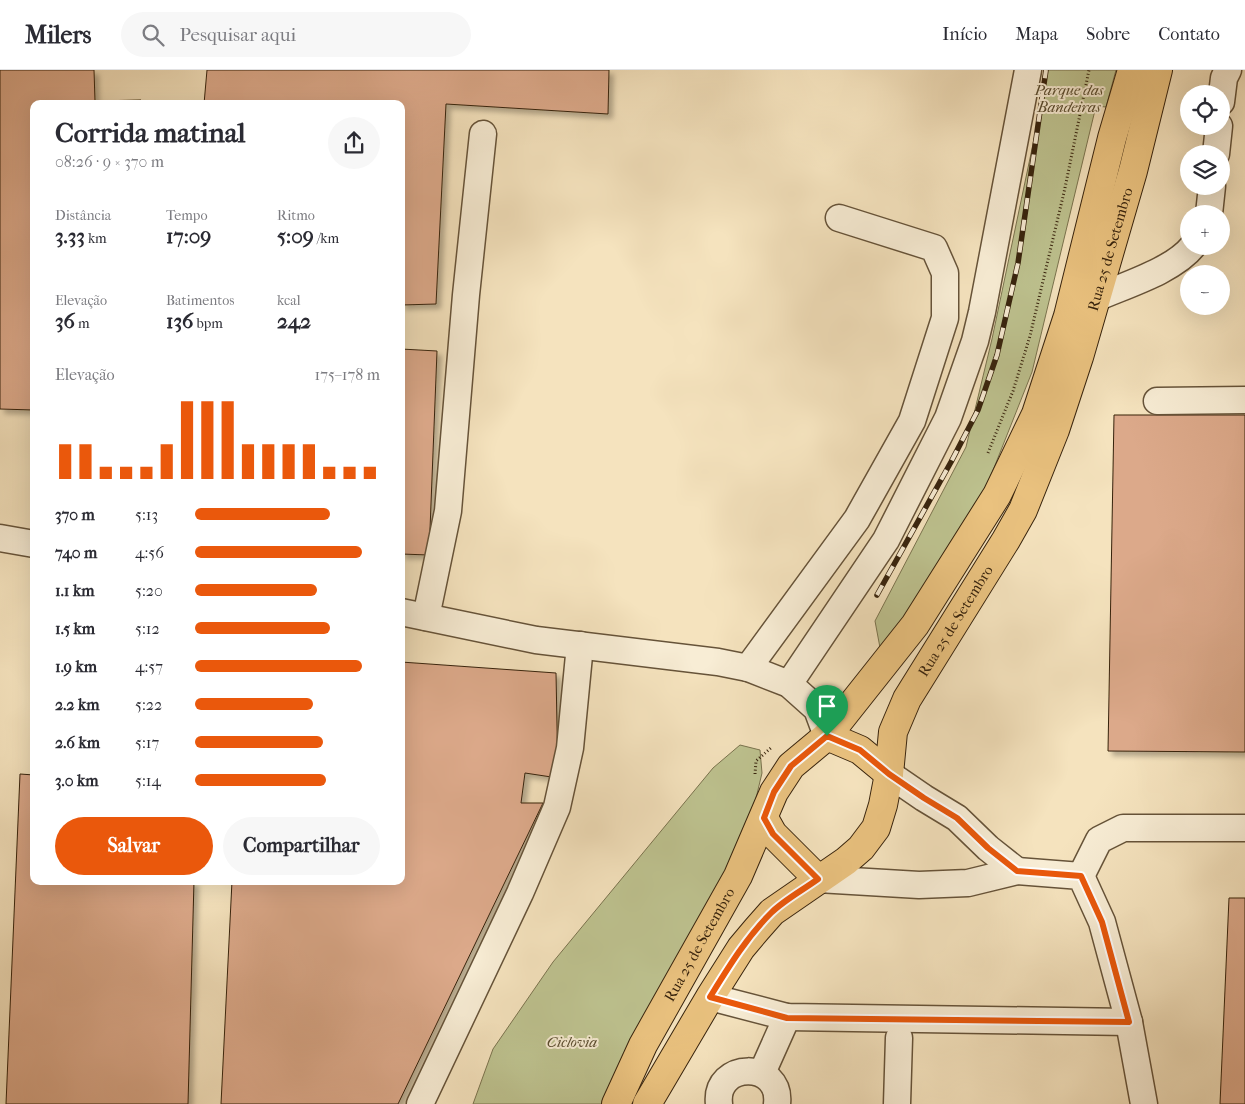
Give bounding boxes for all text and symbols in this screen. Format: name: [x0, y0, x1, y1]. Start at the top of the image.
search box: [121, 12, 471, 57]
text: Milers: [25, 21, 91, 49]
icon: search: [139, 21, 167, 49]
text: Pesquisar aqui: [179, 24, 296, 46]
text: Início: [942, 24, 987, 45]
text: Mapa: [1015, 24, 1058, 45]
text: Sobre: [1086, 24, 1130, 45]
text: Contato: [1158, 24, 1220, 45]
park label: Parque das Bandeiras: [1034, 81, 1104, 116]
map controls: [1180, 85, 1230, 315]
button: locate: [1180, 85, 1230, 135]
text: Corrida matinal: [55, 116, 245, 149]
button: share: [328, 117, 380, 169]
button: layers: [1180, 145, 1230, 195]
text: 08:26 · 9 × 370 m: [55, 152, 164, 171]
street label: Rua 25 de Setembro: [1084, 185, 1137, 313]
button: +: [1180, 205, 1230, 255]
text: Distância: [55, 207, 111, 224]
text: Tempo: [166, 207, 208, 224]
text: Ritmo: [277, 207, 315, 224]
text: 3.33: [55, 224, 85, 248]
text: 17:09: [166, 224, 211, 248]
text: 5:09: [277, 224, 314, 248]
text: km: [85, 230, 107, 247]
text: /km: [314, 230, 339, 247]
button: −: [1180, 265, 1230, 315]
text: Elevação: [55, 292, 107, 309]
text: Batimentos: [166, 292, 235, 309]
text: kcal: [277, 292, 301, 309]
text: 36: [55, 309, 75, 333]
text: 136: [166, 309, 193, 333]
text: 242: [277, 309, 311, 333]
text: m: [75, 315, 90, 332]
text: bpm: [193, 315, 223, 332]
text: Elevação: [55, 365, 115, 384]
text: 175–178 m: [314, 365, 380, 384]
text: 370 m: [55, 505, 95, 524]
text: 5:13: [135, 505, 158, 524]
text: 740 m: [55, 543, 97, 562]
text: 4:56: [135, 543, 164, 562]
street label: Rua 25 de Setembro: [914, 562, 997, 680]
text: 1.1 km: [55, 581, 94, 600]
text: 5:20: [135, 581, 163, 600]
text: 1.5 km: [55, 619, 95, 638]
text: 5:12: [135, 619, 160, 638]
text: 1.9 km: [55, 657, 97, 676]
text: 4:57: [135, 657, 163, 676]
pin: [806, 685, 848, 736]
icon: arrive: [813, 692, 841, 720]
text: 2.2 km: [55, 695, 100, 714]
text: 5:22: [135, 695, 162, 714]
text: 2.6 km: [55, 733, 100, 752]
text: 5:17: [135, 733, 159, 752]
text: 3.0 km: [55, 771, 98, 790]
text: 5:14: [135, 771, 161, 790]
button: Salvar: [55, 817, 213, 875]
button: Compartilhar: [223, 817, 380, 875]
street label: Rua 25 de Setembro: [660, 884, 739, 1005]
park label: Ciclovia: [547, 1033, 597, 1051]

